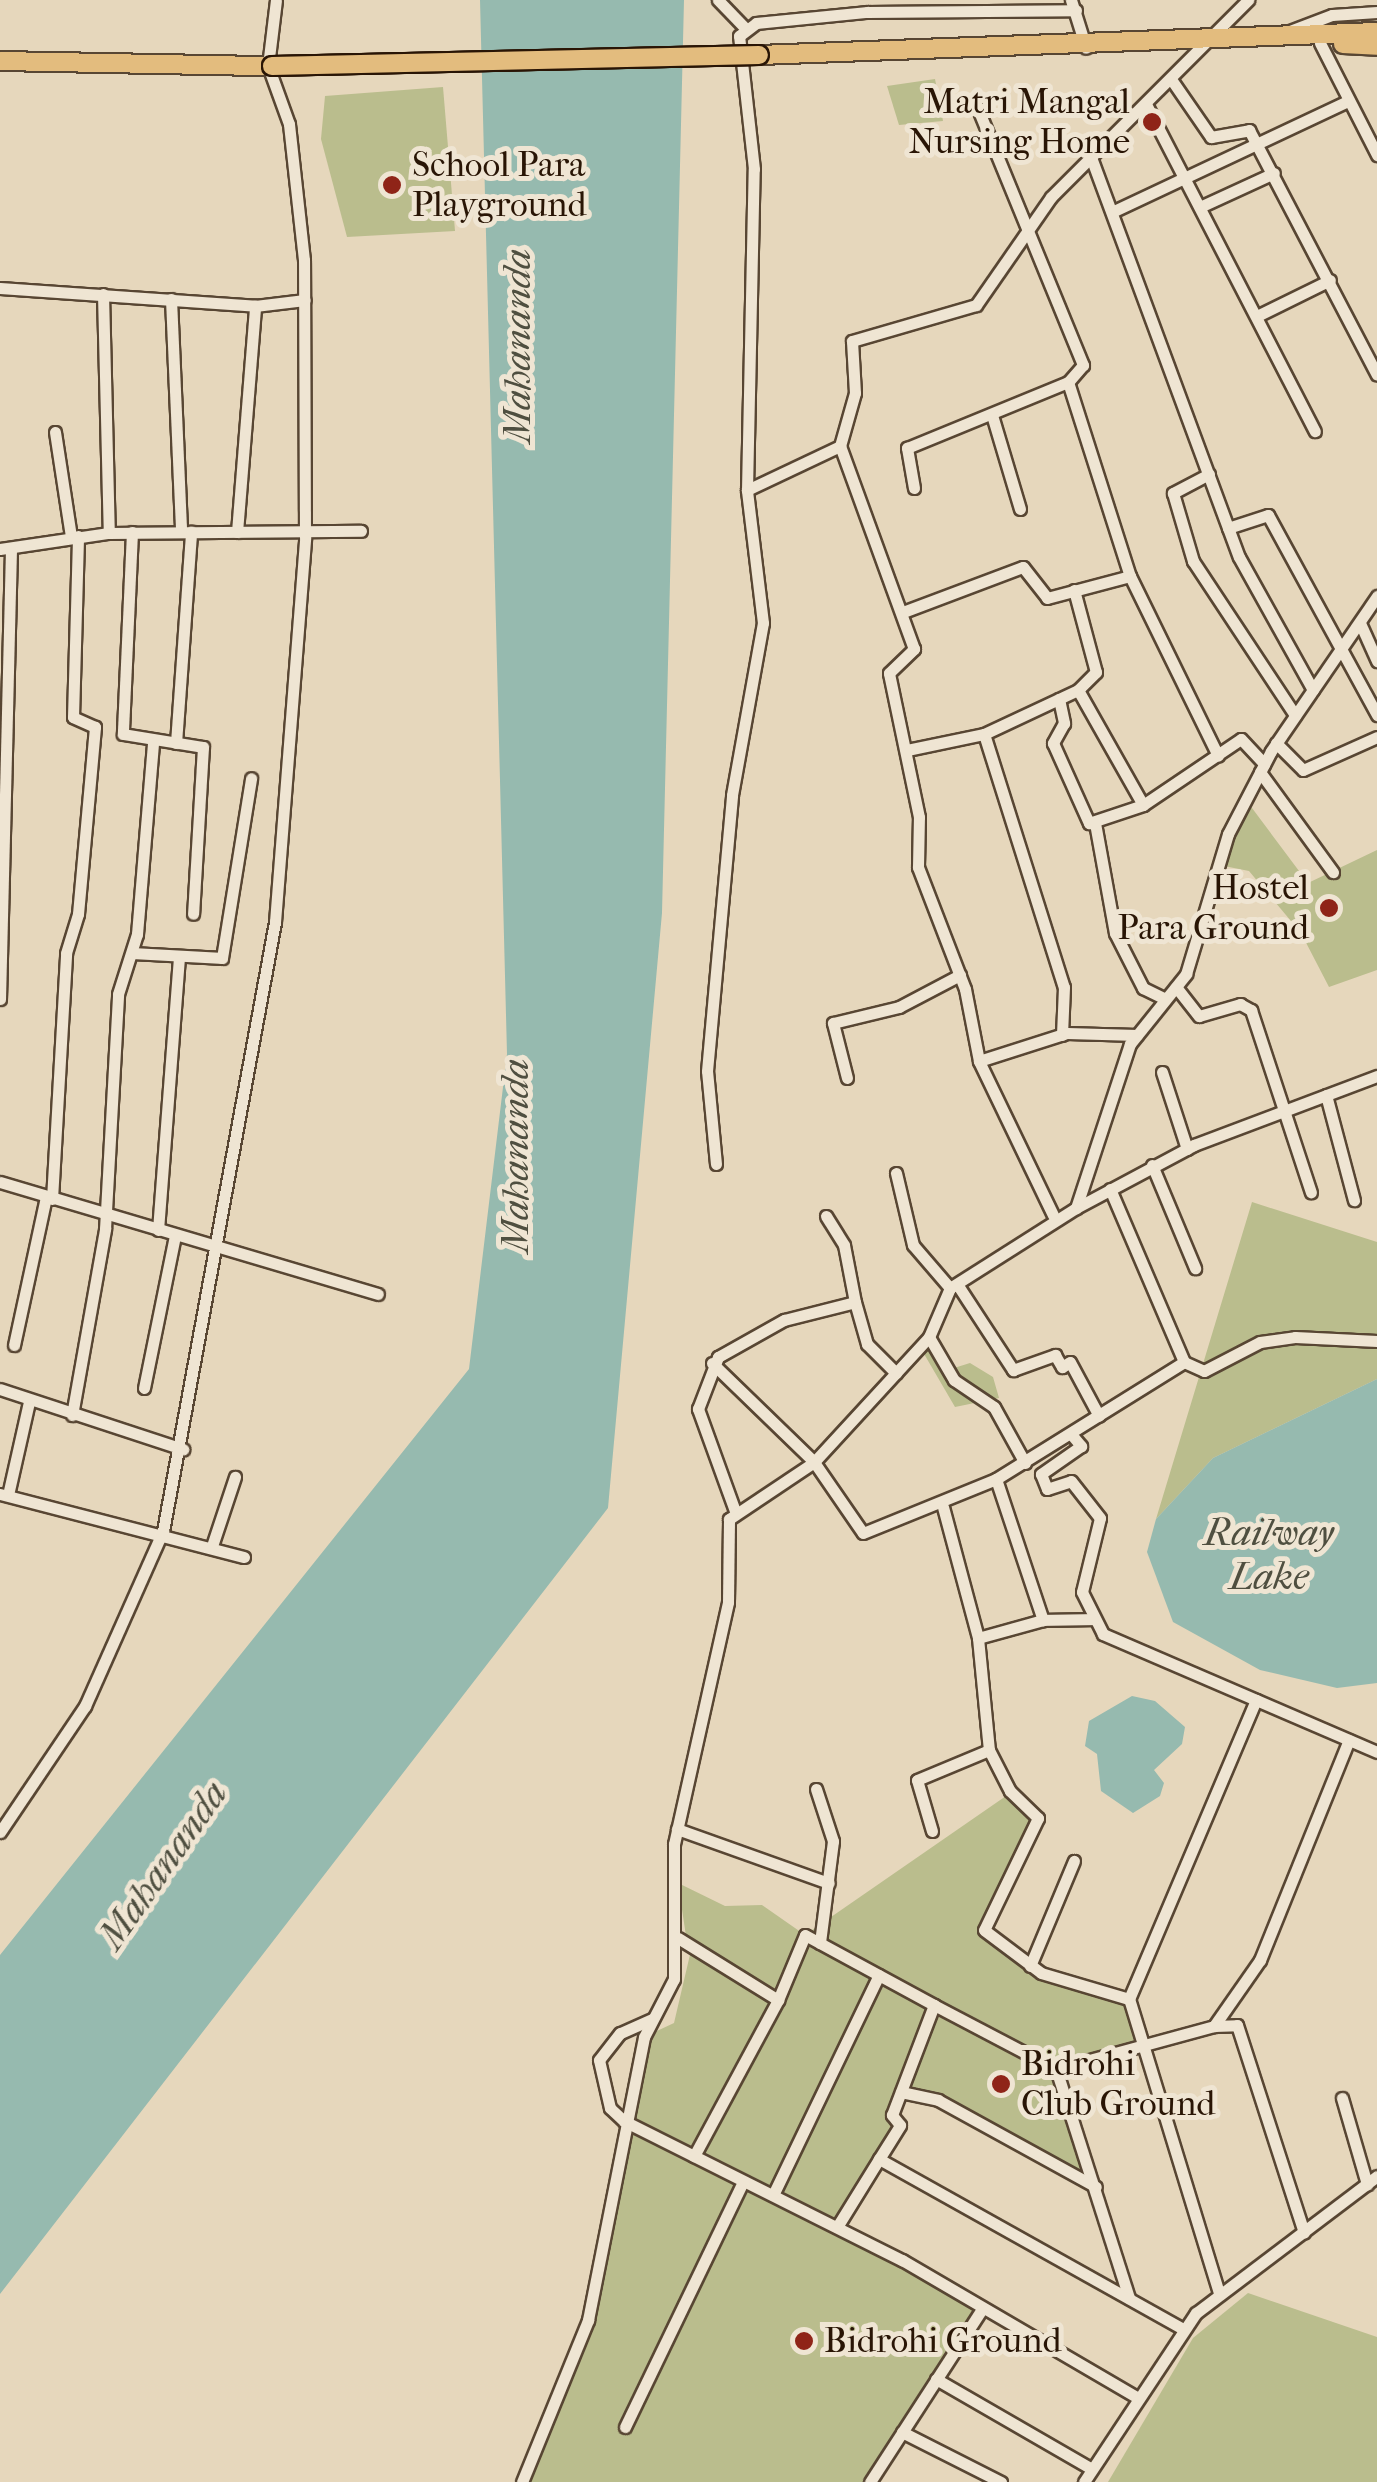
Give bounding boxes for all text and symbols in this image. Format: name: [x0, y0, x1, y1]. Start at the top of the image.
place label: Matri Mangal Nursing Home: [909, 81, 1130, 163]
marker: Matri Mangal Nursing Home: [1139, 109, 1165, 135]
place label: School Para Playground: [412, 144, 587, 226]
marker: School Para Playground: [381, 174, 403, 196]
water label: Mahananda: [495, 249, 541, 443]
place label: Hostel Para Ground: [1118, 867, 1309, 949]
marker: Hostel Para Ground: [1318, 897, 1340, 919]
water label: Mahananda: [493, 1059, 539, 1253]
water label: Railway Lake: [1204, 1510, 1334, 1600]
water label: Mahananda: [89, 1772, 237, 1958]
place label: Bidrohi Club Ground: [1021, 2043, 1215, 2125]
marker: Bidrohi Club Ground: [990, 2073, 1012, 2095]
place label: Bidrohi Ground: [824, 2320, 1061, 2362]
marker: Bidrohi Ground: [793, 2330, 815, 2352]

